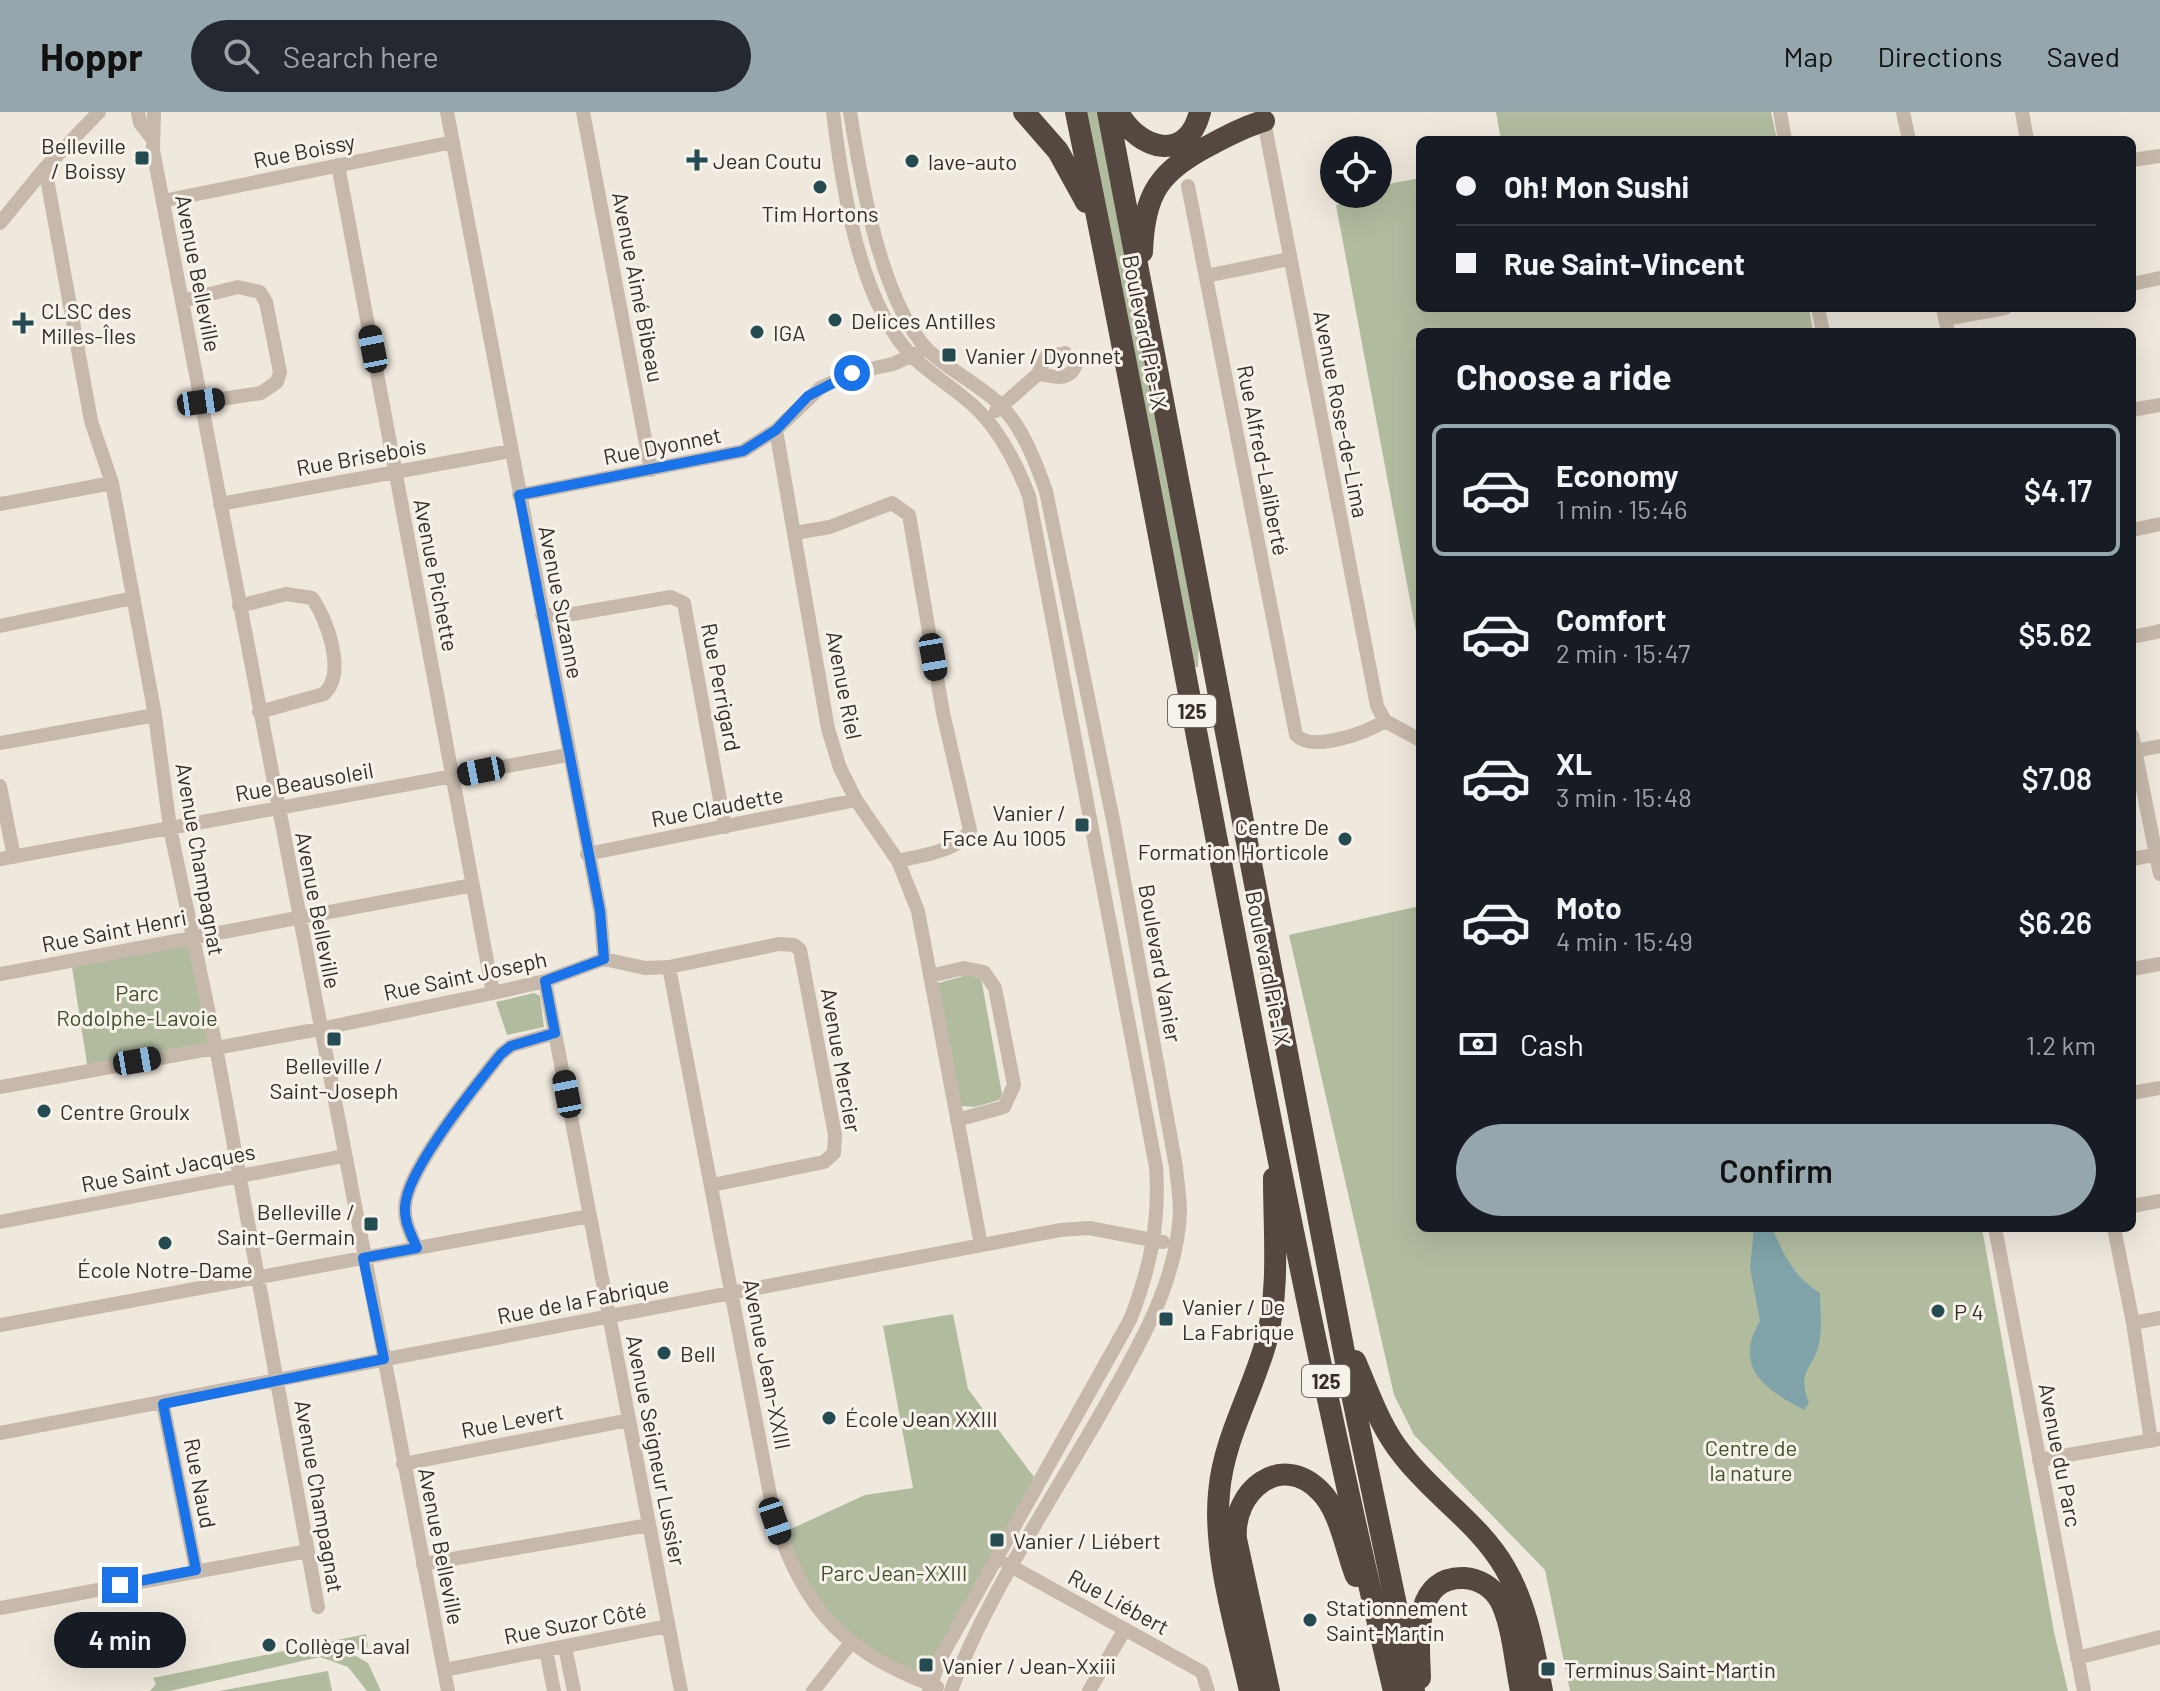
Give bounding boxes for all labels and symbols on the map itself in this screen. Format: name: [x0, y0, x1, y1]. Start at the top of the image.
street label: Rue Boissy: [251, 127, 357, 173]
place label: Belleville / Boissy: [41, 132, 126, 183]
place label: Jean Coutu: [713, 147, 822, 173]
place label: lave-auto: [928, 148, 1017, 174]
marker: Belleville / Boissy: [133, 149, 151, 167]
marker: Jean Coutu: [688, 151, 706, 169]
marker: lave-auto: [903, 152, 921, 170]
marker: Tim Hortons: [811, 178, 829, 196]
street label: Avenue Aimé Bibeau: [608, 190, 670, 384]
street label: Avenue Belleville: [171, 192, 227, 354]
place label: Tim Hortons: [761, 200, 879, 226]
street label: Boulevard Pie-IX: [1118, 252, 1174, 412]
place label: CLSC des Milles-Îles: [41, 297, 136, 348]
place label: Delices Antilles: [851, 307, 996, 333]
street label: Avenue Rose-de-Lima: [1309, 308, 1375, 520]
marker: Delices Antilles: [826, 311, 844, 329]
marker: CLSC des Milles-Îles: [12, 312, 34, 334]
place label: IGA: [773, 319, 806, 345]
car: [357, 323, 389, 375]
marker: IGA: [748, 323, 766, 341]
place label: Vanier / Dyonnet: [965, 342, 1121, 368]
marker: Vanier / Dyonnet: [940, 346, 958, 364]
route start: [834, 355, 870, 391]
street label: Rue Alfred-Laliberté: [1233, 362, 1295, 558]
car: [176, 387, 226, 417]
street label: Rue Dyonnet: [601, 421, 723, 469]
street label: Rue Brisebois: [294, 432, 428, 480]
street label: Avenue Pichette: [409, 496, 465, 654]
street label: Avenue Suzanne: [534, 523, 590, 681]
street label: Rue Perrigard: [697, 621, 747, 753]
street label: Avenue Riel: [822, 628, 868, 742]
car: [917, 631, 949, 683]
road number: 125: [1168, 695, 1216, 727]
car: [455, 755, 507, 787]
street label: Rue Beausoleil: [233, 756, 375, 806]
street label: Avenue Champagnat: [171, 761, 231, 957]
street label: Rue Claudette: [649, 780, 785, 832]
place label: Vanier / Face Au 1005: [942, 799, 1066, 850]
place label: Centre De Formation Horticole: [1138, 813, 1329, 864]
marker: Vanier / Face Au 1005: [1073, 816, 1091, 834]
street label: Avenue Belleville: [291, 829, 347, 991]
marker: Centre De Formation Horticole: [1336, 830, 1354, 848]
street label: Boulevard Vanier: [1134, 882, 1188, 1044]
street label: Boulevard Pie-IX: [1241, 888, 1297, 1048]
street label: Rue Saint Henri: [39, 903, 189, 957]
street label: Rue Saint Joseph: [381, 945, 549, 1005]
park label: Parc Rodolphe-Lavoie: [56, 979, 218, 1030]
street label: Avenue Mercier: [816, 986, 868, 1134]
marker: Belleville / Saint-Joseph: [325, 1030, 343, 1048]
car: [111, 1045, 163, 1077]
place label: Belleville / Saint-Joseph: [270, 1052, 398, 1103]
car: [551, 1068, 583, 1120]
place label: Centre Groulx: [60, 1098, 190, 1124]
marker: Centre Groulx: [35, 1102, 53, 1120]
street label: Rue Saint Jacques: [79, 1137, 257, 1197]
place label: Belleville / Saint-Germain: [217, 1198, 355, 1249]
marker: Belleville / Saint-Germain: [362, 1215, 380, 1233]
marker: École Notre-Dame: [156, 1234, 174, 1252]
place label: École Notre-Dame: [77, 1256, 253, 1282]
street label: Rue de la Fabrique: [495, 1270, 671, 1328]
street label: Avenue Jean-XXIII: [739, 1276, 797, 1452]
place label: Vanier / De La Fabrique: [1182, 1293, 1294, 1344]
place label: P 4: [1954, 1298, 1984, 1324]
marker: P 4: [1929, 1302, 1947, 1320]
marker: Vanier / De La Fabrique: [1157, 1310, 1175, 1328]
street label: Avenue Seigneur Lussier: [622, 1332, 692, 1568]
place label: Bell: [680, 1340, 716, 1366]
marker: Bell: [655, 1344, 673, 1362]
road number: 125: [1302, 1365, 1350, 1397]
street label: Avenue du Parc: [2034, 1381, 2088, 1529]
street label: Rue Levert: [459, 1397, 565, 1443]
street label: Avenue Champagnat: [290, 1398, 350, 1594]
place label: École Jean XXIII: [845, 1405, 998, 1431]
marker: École Jean XXIII: [820, 1409, 838, 1427]
park label: Centre de la nature: [1705, 1434, 1797, 1485]
street label: Rue Naud: [180, 1436, 222, 1530]
street label: Avenue Belleville: [414, 1465, 470, 1627]
car: [756, 1494, 794, 1548]
place label: Vanier / Liébert: [1013, 1527, 1161, 1553]
marker: Vanier / Liébert: [988, 1531, 1006, 1549]
park label: Parc Jean-XXIII: [821, 1559, 967, 1585]
street label: Rue Liébert: [1064, 1563, 1174, 1639]
route end: [102, 1567, 138, 1603]
place label: Stationnement Saint-Martin: [1326, 1594, 1469, 1645]
street label: Rue Suzor Côté: [502, 1595, 648, 1649]
marker: Stationnement Saint-Martin: [1301, 1611, 1319, 1629]
callout: 4 min: [54, 1613, 186, 1669]
place label: Collège Laval: [285, 1632, 410, 1658]
marker: Collège Laval: [260, 1636, 278, 1654]
place label: Vanier / Jean-Xxiii: [942, 1652, 1116, 1678]
marker: Vanier / Jean-Xxiii: [917, 1656, 935, 1674]
place label: Terminus Saint-Martin: [1564, 1656, 1776, 1682]
marker: Terminus Saint-Martin: [1539, 1660, 1557, 1678]

